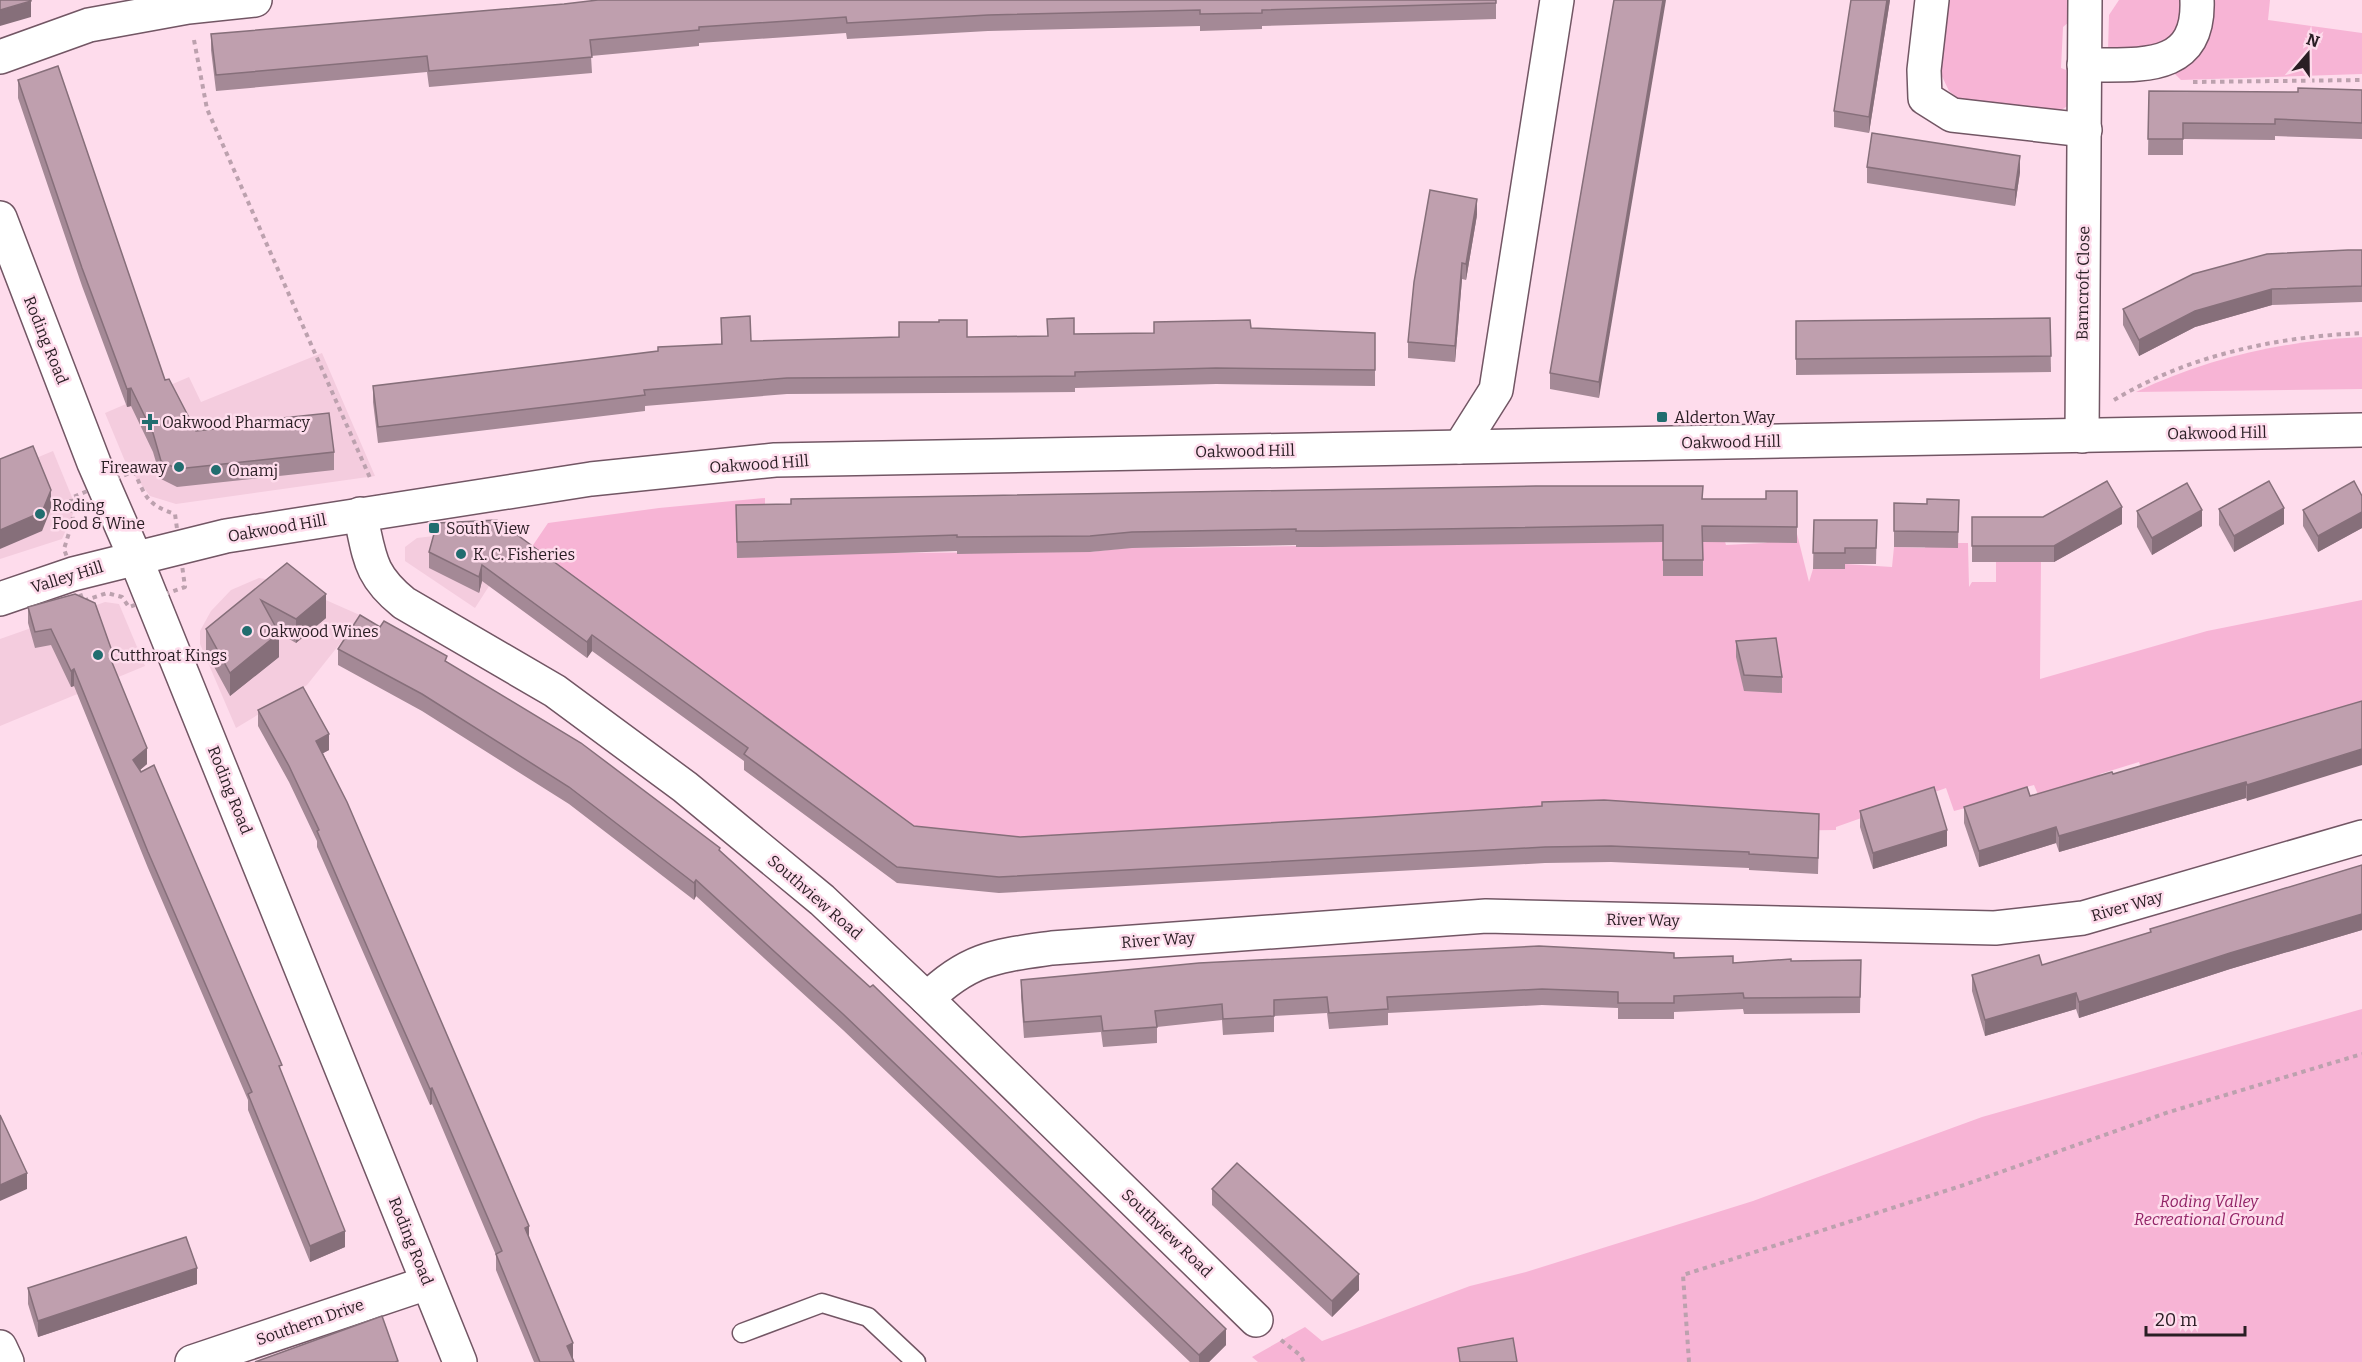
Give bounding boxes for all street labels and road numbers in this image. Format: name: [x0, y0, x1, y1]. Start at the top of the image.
street label: Barncroft Close: [2073, 226, 2093, 340]
street label: Roding Road: [20, 293, 73, 387]
street label: Oakwood Hill: [2167, 423, 2267, 443]
street label: Oakwood Hill: [1681, 432, 1781, 452]
street label: Oakwood Hill: [1195, 441, 1295, 461]
street label: Oakwood Hill: [709, 451, 810, 477]
street label: Oakwood Hill: [226, 510, 328, 546]
street label: Valley Hill: [29, 557, 106, 597]
street label: Roding Road: [204, 743, 257, 837]
street label: Southview Road: [764, 851, 866, 943]
street label: River Way: [2089, 887, 2166, 925]
street label: River Way: [1606, 910, 1681, 930]
street label: River Way: [1121, 928, 1196, 952]
street label: Southview Road: [1118, 1185, 1217, 1281]
street label: Roding Road: [385, 1194, 438, 1288]
street label: Southern Drive: [254, 1295, 366, 1349]

